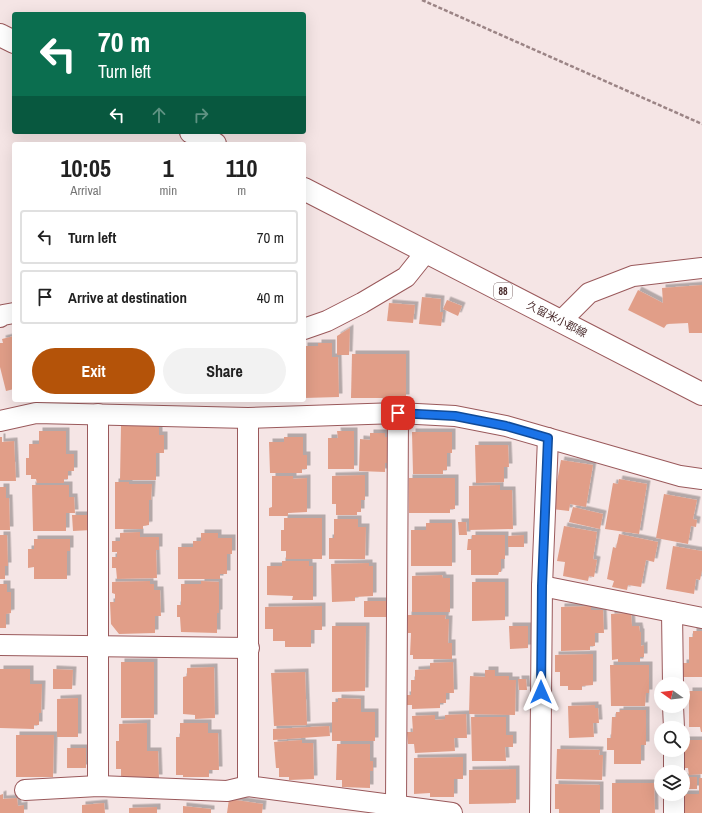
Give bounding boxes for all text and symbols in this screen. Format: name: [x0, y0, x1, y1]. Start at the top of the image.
text: 70 m: [98, 23, 150, 61]
icon: left: [32, 28, 84, 80]
text: Turn left: [98, 59, 151, 84]
icon: left: [106, 104, 128, 126]
icon: ahead: [148, 104, 170, 126]
icon: right: [190, 104, 212, 126]
text: 10:05: [61, 152, 111, 184]
text: 1: [163, 152, 174, 184]
text: 110: [226, 152, 257, 184]
text: Arrival: [70, 182, 101, 199]
text: min: [159, 182, 177, 199]
text: m: [237, 182, 246, 199]
icon: left: [34, 226, 56, 248]
text: Turn left: [68, 227, 116, 248]
text: 70 m: [257, 227, 284, 248]
road number: 88: [494, 283, 512, 299]
icon: arrive: [34, 286, 56, 308]
text: Arrive at destination: [68, 287, 187, 308]
text: 40 m: [257, 287, 284, 308]
street label: 久留米小郡線: [524, 298, 590, 340]
button: Exit: [32, 348, 155, 394]
button: Share: [163, 348, 286, 394]
pin: [381, 396, 415, 430]
icon: arrive: [387, 402, 409, 424]
position arrow: [520, 671, 562, 713]
north arrow: [654, 677, 690, 713]
map controls: [654, 677, 690, 801]
button: search: [654, 721, 690, 757]
button: layers: [654, 765, 690, 801]

